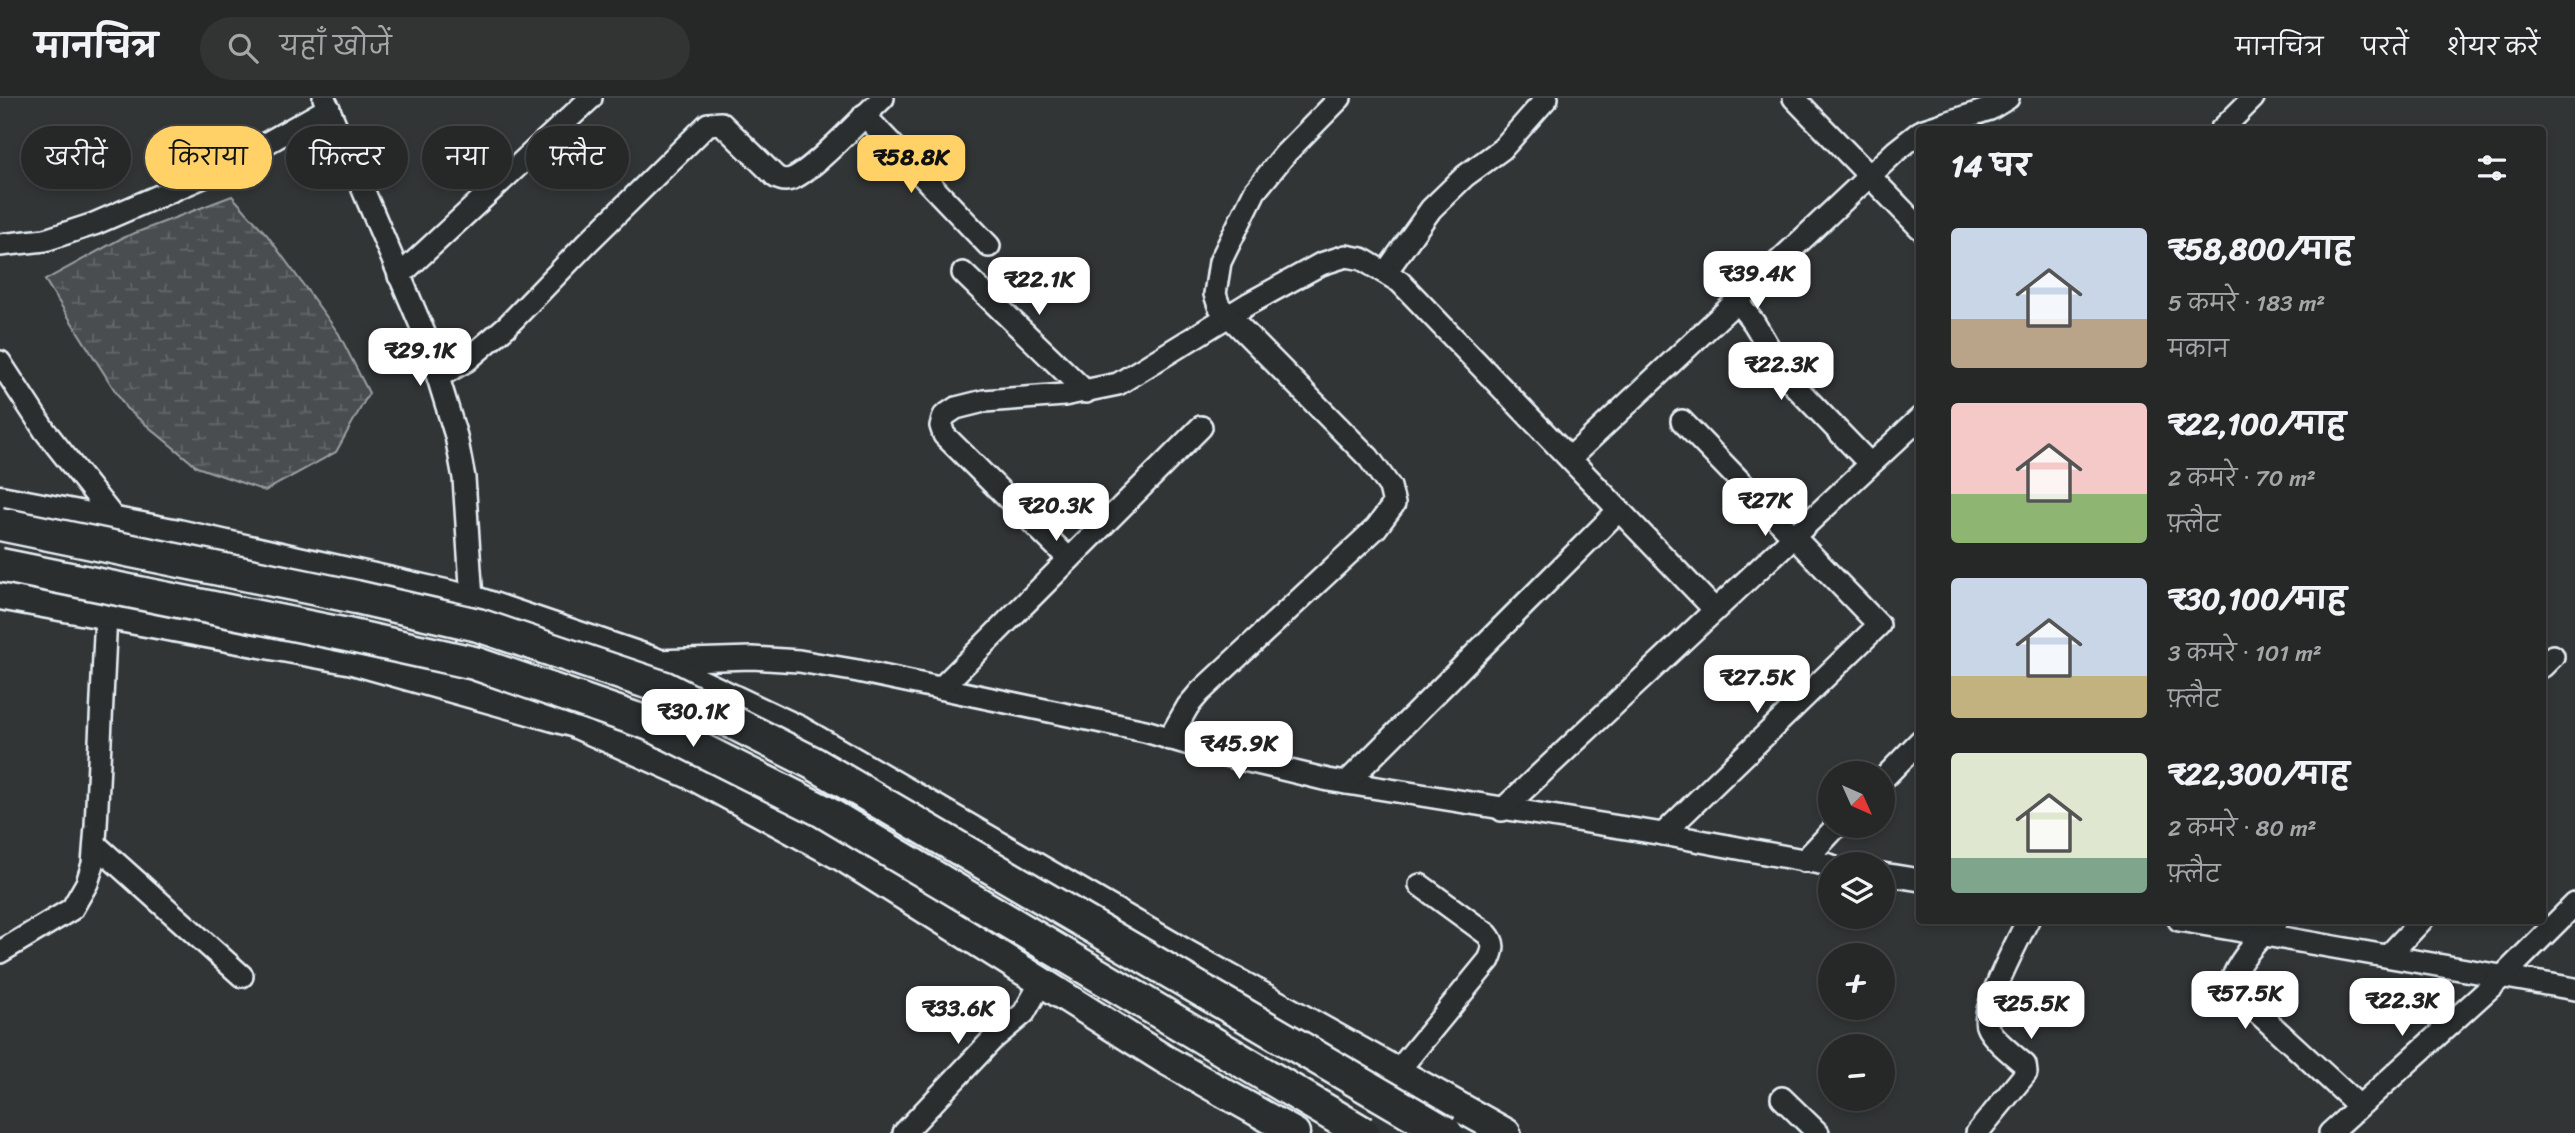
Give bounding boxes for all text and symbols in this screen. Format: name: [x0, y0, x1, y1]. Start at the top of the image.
text: मानचित्र: [35, 17, 158, 75]
search box: [200, 17, 690, 80]
text: यहाँ खोजें: [280, 23, 392, 69]
text: मानचित्र: [2235, 26, 2323, 68]
text: परतें: [2361, 26, 2409, 68]
text: शेयर करें: [2447, 26, 2540, 68]
icon: search: [224, 29, 262, 67]
chip: खरीदें: [21, 126, 131, 189]
chip: किराया: [145, 126, 272, 189]
chip: फ़िल्टर: [286, 126, 408, 189]
chip: नया: [422, 126, 512, 189]
chip: फ़्लैट: [526, 126, 629, 189]
pin: ₹58.8K: [854, 136, 968, 195]
text: ₹58.8K: [873, 137, 949, 178]
text: 14 घर: [1951, 139, 2030, 193]
icon: filters: [2473, 149, 2511, 187]
text: ₹58,800/माह: [2168, 222, 2353, 276]
pin: ₹39.4K: [1700, 252, 1814, 311]
text: ₹39.4K: [1720, 253, 1794, 294]
icon: home: [2007, 256, 2091, 340]
pin: ₹22.1K: [982, 258, 1096, 317]
text: ₹22.1K: [1004, 259, 1074, 300]
text: 5 कमरे · 183 m²: [2168, 283, 2325, 324]
pin: ₹29.1K: [363, 328, 477, 388]
text: मकान: [2168, 329, 2229, 370]
text: ₹29.1K: [384, 330, 456, 371]
pin: ₹22.3K: [1724, 342, 1838, 402]
text: ₹22.3K: [1745, 344, 1817, 385]
text: ₹22,100/माह: [2168, 397, 2346, 451]
icon: home: [2007, 431, 2091, 515]
text: 2 कमरे · 70 m²: [2168, 458, 2316, 499]
pin: ₹27K: [1724, 478, 1806, 538]
text: ₹27K: [1738, 480, 1792, 521]
pin: ₹20.3K: [999, 484, 1113, 543]
text: ₹20.3K: [1019, 485, 1093, 526]
text: फ़्लैट: [2168, 504, 2220, 545]
text: ₹30,100/माह: [2168, 572, 2347, 626]
icon: home: [2007, 606, 2091, 690]
text: 3 कमरे · 101 m²: [2168, 633, 2322, 674]
pin: ₹27.5K: [1700, 656, 1814, 715]
text: ₹27.5K: [1720, 657, 1794, 698]
text: फ़्लैट: [2168, 679, 2220, 720]
pin: ₹30.1K: [636, 690, 750, 749]
text: ₹30.1K: [658, 691, 728, 732]
pin: ₹45.9K: [1182, 722, 1296, 781]
text: ₹45.9K: [1201, 723, 1277, 764]
text: ₹22,300/माह: [2168, 747, 2350, 801]
north arrow: [1818, 761, 1895, 838]
map controls: [1818, 761, 1895, 1111]
icon: home: [2007, 781, 2091, 865]
text: 2 कमरे · 80 m²: [2168, 808, 2317, 849]
button: layers: [1818, 852, 1895, 929]
text: फ़्लैट: [2168, 854, 2220, 895]
button: +: [1818, 943, 1895, 1020]
pin: ₹57.5K: [2188, 972, 2302, 1031]
text: ₹57.5K: [2207, 973, 2283, 1014]
pin: ₹22.3K: [2345, 978, 2459, 1038]
text: ₹22.3K: [2366, 980, 2438, 1021]
pin: ₹25.5K: [1974, 982, 2088, 1041]
text: ₹25.5K: [1993, 983, 2069, 1024]
pin: ₹33.6K: [901, 986, 1015, 1046]
text: ₹33.6K: [922, 988, 994, 1029]
button: −: [1818, 1034, 1895, 1111]

